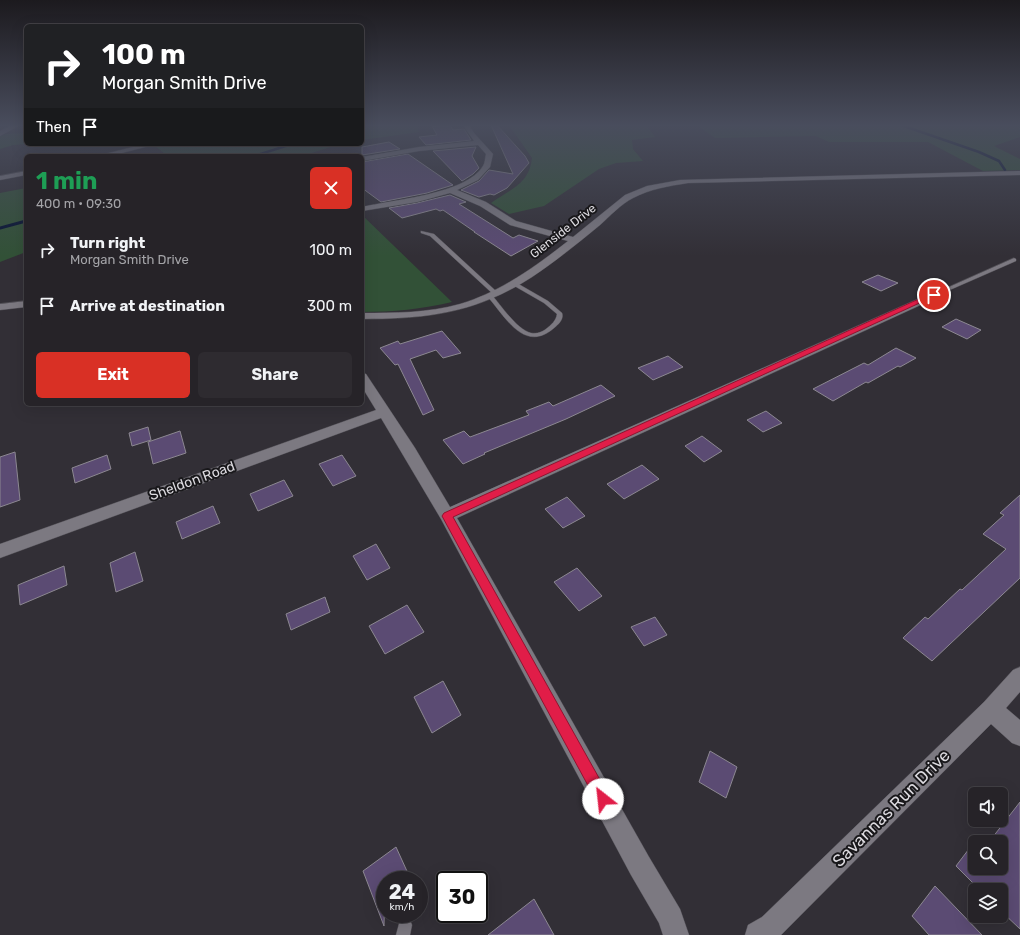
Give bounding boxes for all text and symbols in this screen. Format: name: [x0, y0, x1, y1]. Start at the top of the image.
text: 100 m: [102, 38, 186, 71]
icon: right: [36, 40, 88, 92]
text: Morgan Smith Drive: [102, 72, 267, 94]
icon: arrive: [79, 116, 101, 138]
text: Then: [36, 118, 71, 136]
text: 1 min: [36, 167, 97, 195]
button: close: [310, 167, 352, 209]
text: 400 m · 09:30: [36, 196, 121, 211]
street label: Glenside Drive: [527, 201, 599, 261]
text: Turn right: [70, 234, 145, 252]
icon: right: [36, 239, 58, 261]
text: 100 m: [310, 241, 352, 259]
text: Morgan Smith Drive: [70, 252, 189, 267]
pin: [917, 278, 951, 312]
icon: arrive: [923, 284, 945, 306]
icon: arrive: [36, 295, 58, 317]
text: Arrive at destination: [70, 297, 225, 315]
text: 300 m: [307, 297, 352, 315]
button: Exit: [36, 352, 190, 398]
button: Share: [198, 352, 352, 398]
street label: Sheldon Road: [147, 458, 237, 504]
street label: Savannas Run Drive: [828, 745, 954, 871]
position arrow: [582, 778, 624, 820]
map controls: [968, 787, 1008, 923]
button: sound: [968, 787, 1008, 827]
button: search: [968, 835, 1008, 875]
speed limit sign: 30: [436, 871, 488, 923]
text: 24: [389, 880, 415, 904]
button: layers: [968, 883, 1008, 923]
text: km/h: [390, 901, 414, 913]

